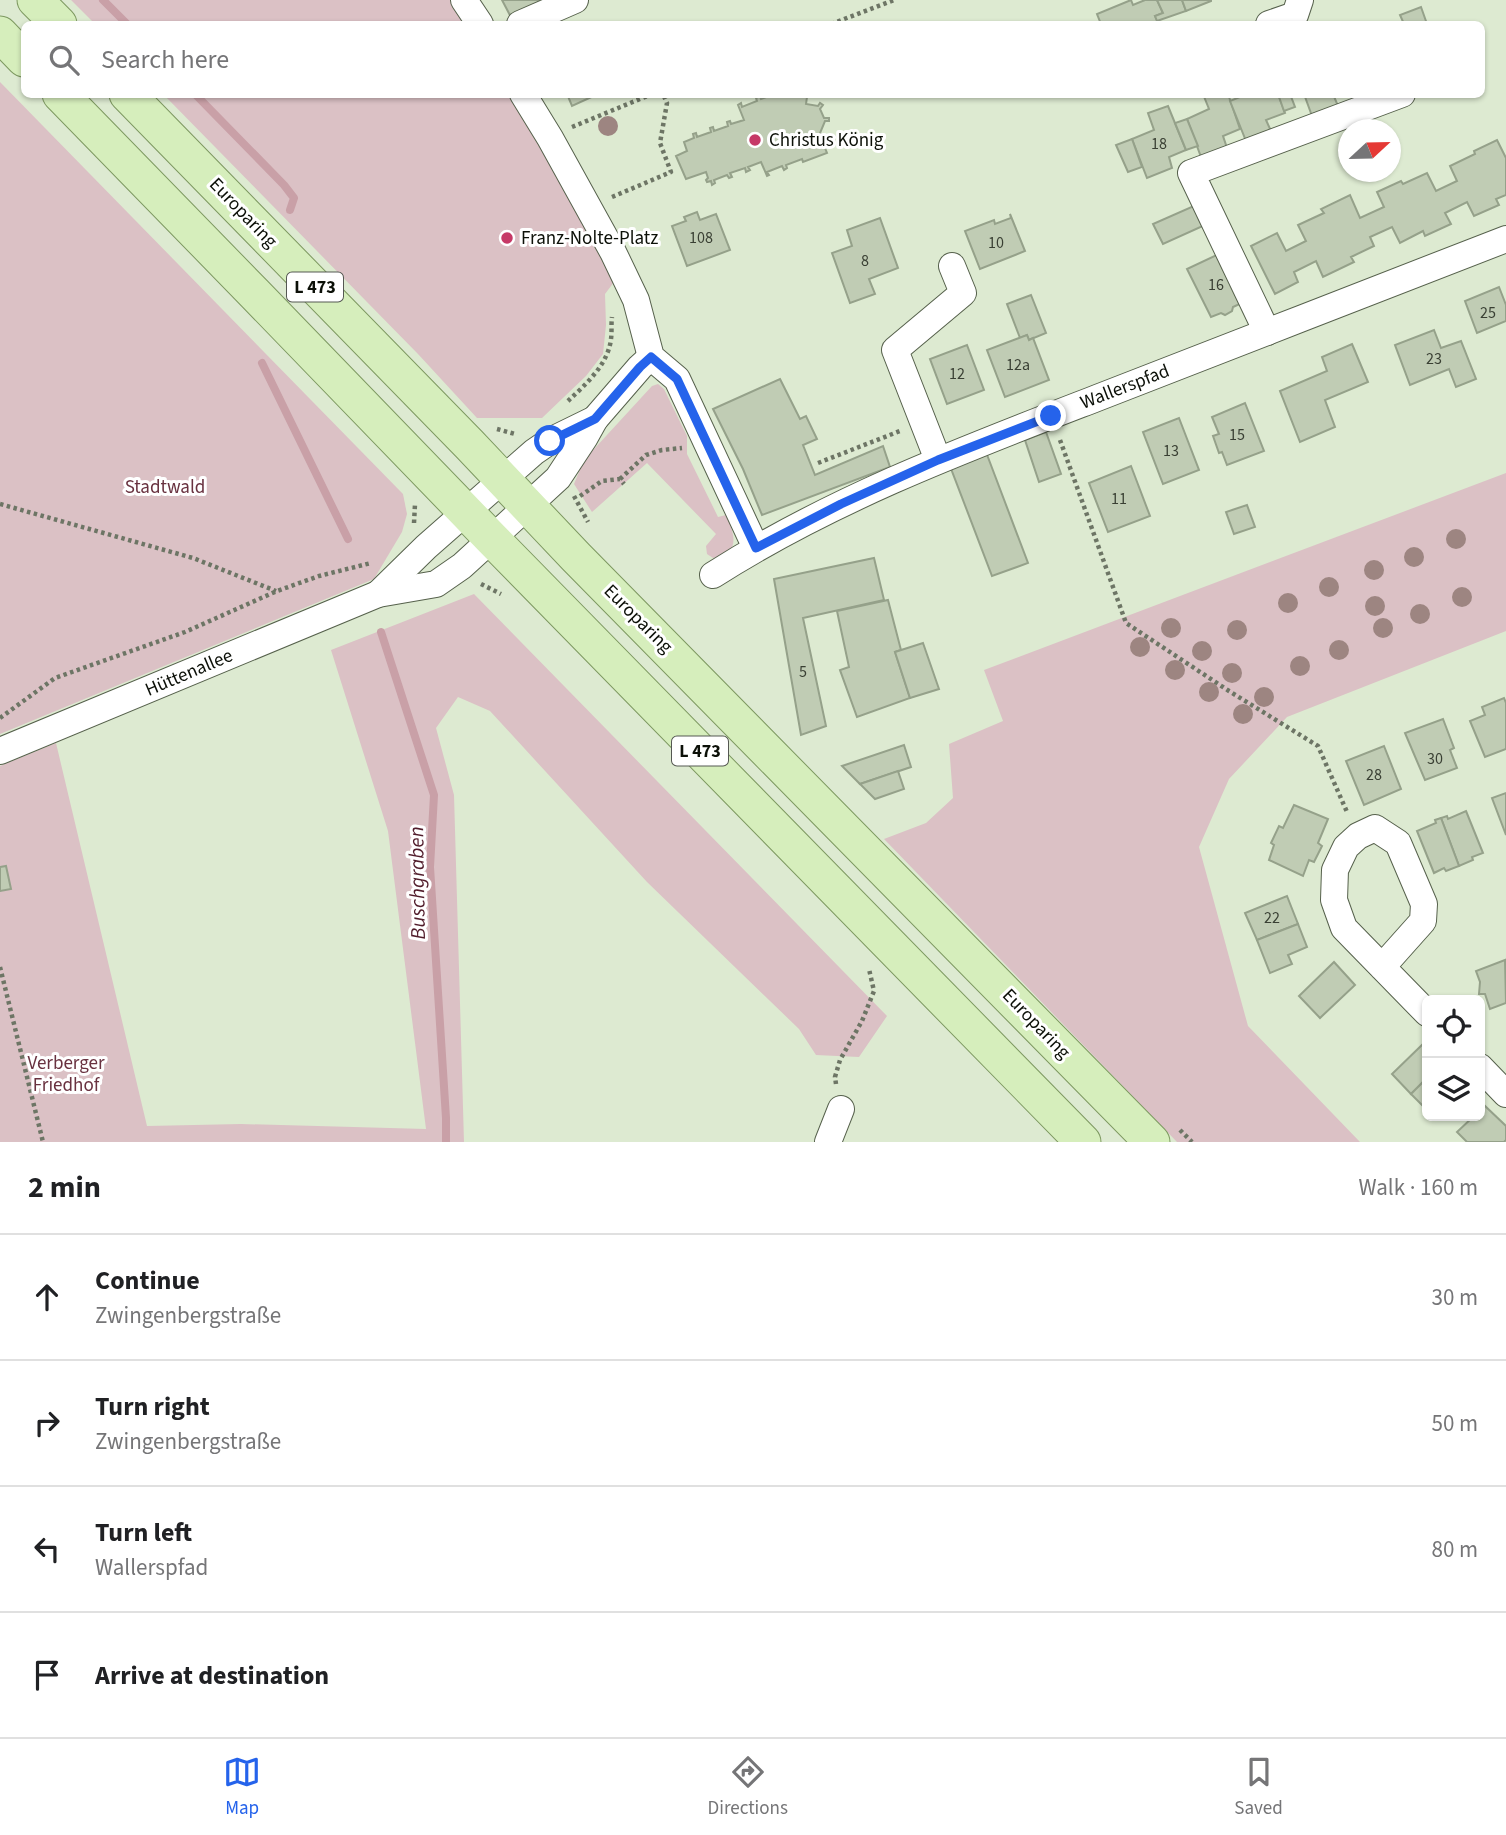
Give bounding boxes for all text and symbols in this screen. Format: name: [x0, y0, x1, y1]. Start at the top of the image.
search box: [21, 21, 1485, 98]
icon: search: [45, 41, 83, 79]
text: Search here: [101, 41, 229, 78]
north arrow: [1338, 119, 1401, 182]
place label: Christus König: [769, 127, 884, 154]
marker: Christus König: [747, 132, 763, 148]
house number: 18: [1151, 133, 1167, 155]
street label: Europaring: [203, 172, 284, 254]
place label: Franz-Nolte-Platz: [521, 225, 658, 252]
house number: 108: [689, 227, 713, 249]
marker: Franz-Nolte-Platz: [499, 230, 515, 246]
house number: 10: [988, 232, 1004, 254]
house number: 8: [861, 250, 869, 272]
road number: L 473: [287, 272, 343, 302]
house number: 16: [1208, 274, 1224, 296]
house number: 25: [1480, 302, 1496, 324]
house number: 23: [1426, 348, 1442, 370]
house number: 12a: [1006, 354, 1030, 376]
street label: Wallerspfad: [1076, 358, 1174, 416]
house number: 12: [949, 363, 965, 385]
route end: [1035, 400, 1066, 431]
house number: 15: [1229, 424, 1245, 446]
route start: [534, 425, 565, 456]
house number: 13: [1163, 440, 1179, 462]
park label: Stadtwald: [125, 474, 205, 501]
house number: 11: [1111, 488, 1127, 510]
street label: Europaring: [597, 578, 679, 660]
street label: Hüttenallee: [141, 642, 237, 704]
house number: 5: [799, 661, 807, 683]
road number: L 473: [672, 736, 728, 766]
house number: 30: [1427, 748, 1443, 770]
house number: 28: [1366, 764, 1382, 786]
water label: Buschgraben: [401, 826, 433, 940]
house number: 22: [1264, 907, 1280, 929]
street label: Europaring: [996, 983, 1077, 1065]
map controls: [1422, 995, 1485, 1121]
button: locate: [1422, 995, 1485, 1058]
park label: Verberger Friedhof: [27, 1050, 105, 1099]
button: layers: [1422, 1058, 1485, 1121]
text: 2 min: [28, 1166, 101, 1209]
text: Walk · 160 m: [1359, 1171, 1478, 1204]
text: Continue: [95, 1262, 200, 1299]
icon: ahead: [28, 1278, 66, 1316]
text: 30 m: [1431, 1281, 1478, 1314]
text: Zwingenbergstraße: [95, 1299, 281, 1332]
text: Turn right: [95, 1388, 210, 1425]
icon: right: [28, 1404, 66, 1442]
text: 50 m: [1431, 1407, 1478, 1440]
text: Zwingenbergstraße: [95, 1425, 281, 1458]
text: Turn left: [95, 1514, 192, 1551]
icon: left: [28, 1530, 66, 1568]
text: 80 m: [1431, 1533, 1478, 1566]
text: Wallerspfad: [95, 1551, 208, 1584]
icon: arrive: [28, 1656, 66, 1694]
text: Arrive at destination: [95, 1657, 329, 1694]
tab: Map: [223, 1753, 261, 1822]
tab: Directions: [708, 1753, 788, 1822]
tab: Saved: [1234, 1753, 1283, 1822]

